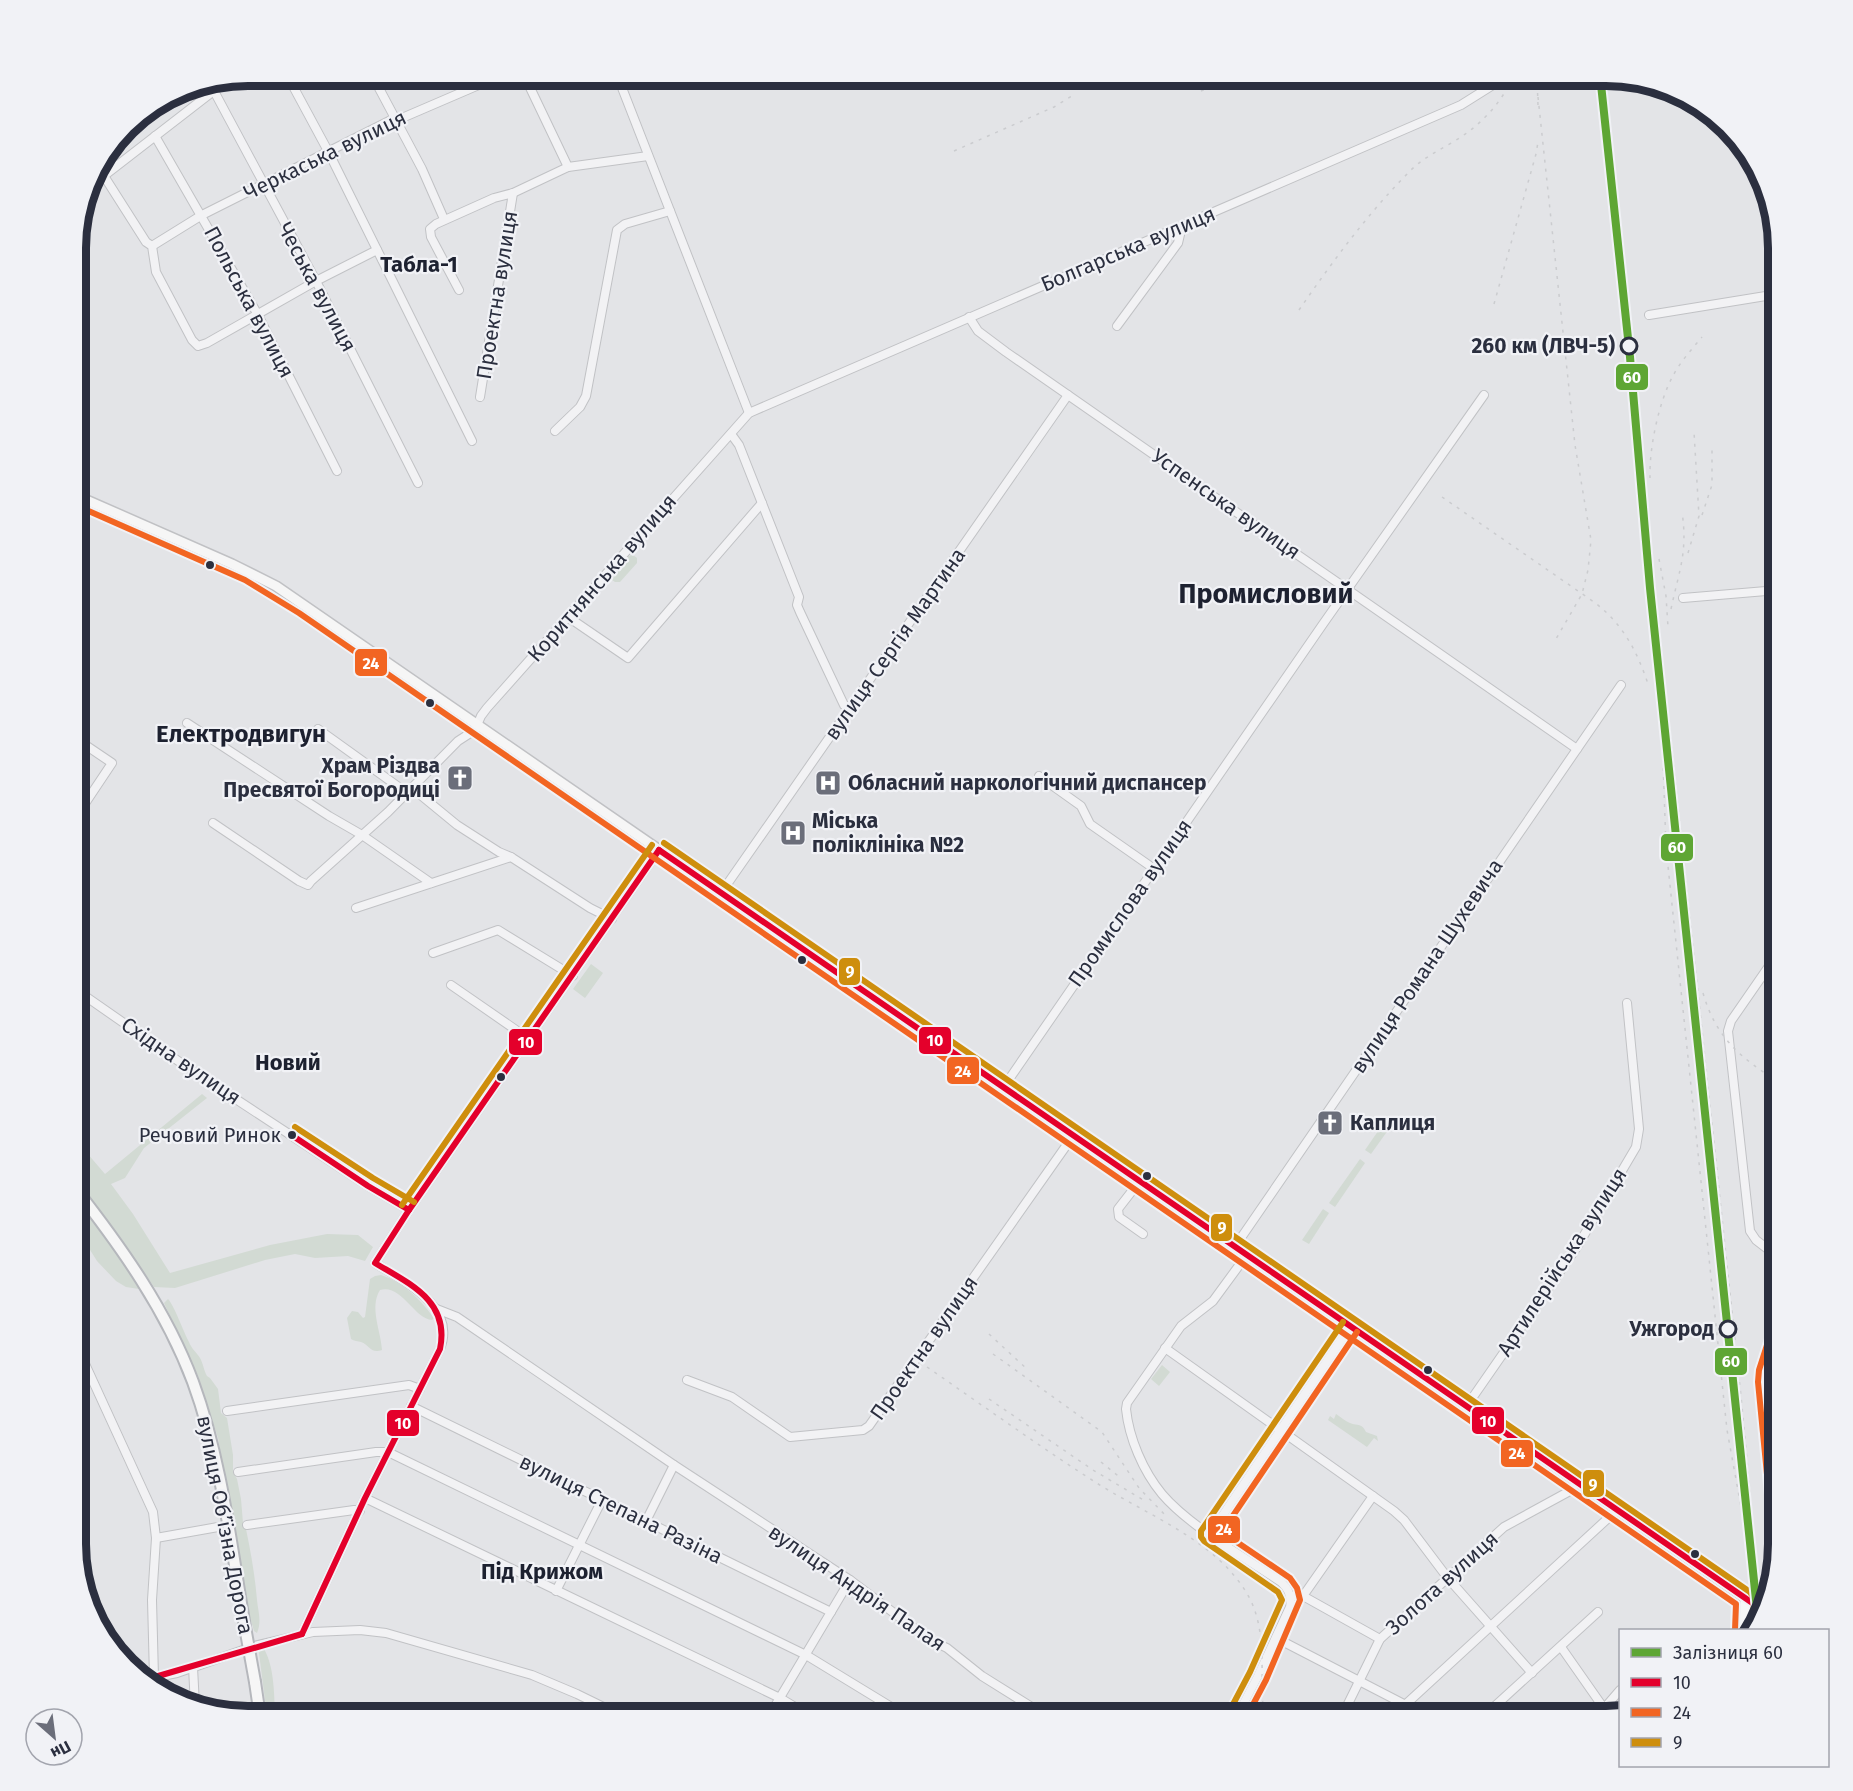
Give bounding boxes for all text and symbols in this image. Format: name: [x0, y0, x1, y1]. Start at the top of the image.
street label: Черкаська вулиця: [240, 104, 410, 206]
street label: Болгарська вулиця: [1037, 200, 1219, 298]
street label: Проектна вулиця: [471, 209, 523, 381]
street label: Чеська вулиця: [272, 218, 362, 356]
street label: Польська вулиця: [198, 222, 300, 382]
district label: Табла-1: [380, 251, 458, 278]
place label: 260 км (ЛВЧ-5): [1471, 333, 1615, 359]
marker: 260 км (ЛВЧ-5): [1620, 337, 1638, 355]
line badge: 60: [1615, 363, 1649, 391]
text: 60: [1623, 368, 1641, 387]
street label: Успенська вулиця: [1147, 443, 1305, 565]
street label: Коритнянська вулиця: [522, 489, 682, 667]
street label: вулиця Сергія Мартина: [819, 543, 971, 745]
unlabelled marker: [204, 559, 216, 571]
district label: Промисловий: [1179, 578, 1353, 610]
line badge: 24: [354, 648, 388, 677]
text: 24: [363, 654, 379, 673]
unlabelled marker: [424, 697, 436, 709]
district label: Електродвигун: [156, 720, 326, 748]
place label: Храм Різдва Пресвятої Богородиці: [223, 753, 440, 803]
church icon: Храм Різдва Пресвятої Богородиці: [445, 763, 475, 793]
hospital icon: Обласний наркологічний диспансер: [813, 768, 843, 798]
place label: Обласний наркологічний диспансер: [848, 770, 1207, 796]
place label: Міська поліклініка №2: [812, 808, 964, 858]
street label: Промислова вулиця: [1062, 814, 1198, 992]
hospital icon: Міська поліклініка №2: [778, 818, 808, 848]
line badge: 60: [1660, 833, 1694, 862]
text: 60: [1668, 838, 1686, 857]
street label: вулиця Романа Шухевича: [1345, 854, 1509, 1078]
unlabelled marker: [796, 954, 808, 966]
line badge: 9: [838, 957, 861, 986]
text: 9: [846, 962, 855, 981]
street label: Східна вулиця: [116, 1011, 246, 1111]
line badge: 10: [918, 1026, 952, 1055]
line badge: 10: [508, 1028, 543, 1056]
text: 10: [927, 1031, 943, 1050]
text: 10: [518, 1033, 534, 1052]
district label: Новий: [255, 1049, 321, 1076]
line badge: 24: [946, 1056, 980, 1085]
text: 24: [955, 1062, 971, 1081]
unlabelled marker: [495, 1071, 507, 1083]
church icon: Каплиця: [1315, 1108, 1345, 1138]
place label: Каплиця: [1350, 1110, 1435, 1136]
place label: Речовий Ринок: [139, 1123, 282, 1147]
marker: Речовий Ринок: [286, 1129, 298, 1141]
street label: Артилерійська вулиця: [1491, 1163, 1633, 1361]
unlabelled marker: [1141, 1170, 1153, 1182]
line badge: 9: [1210, 1213, 1233, 1242]
text: 9: [1218, 1218, 1227, 1237]
street label: Проектна вулиця: [864, 1271, 984, 1425]
place label: Ужгород: [1628, 1316, 1714, 1342]
marker: Ужгород: [1719, 1320, 1737, 1338]
line badge: 60: [1714, 1347, 1748, 1376]
text: 60: [1722, 1352, 1740, 1371]
unlabelled marker: [1422, 1364, 1434, 1376]
line badge: 10: [1471, 1406, 1505, 1435]
line badge: 10: [386, 1409, 420, 1437]
text: 10: [1480, 1412, 1496, 1431]
street label: вулиця Обʼїзна Дорога: [191, 1413, 259, 1637]
text: 10: [395, 1414, 411, 1433]
line badge: 24: [1500, 1439, 1534, 1468]
text: 24: [1509, 1444, 1525, 1463]
street label: вулиця Степана Разіна: [515, 1448, 727, 1570]
line badge: 9: [1582, 1469, 1605, 1498]
text: 9: [1589, 1475, 1598, 1494]
line badge: 24: [1207, 1515, 1241, 1544]
street label: вулиця Андрія Палая: [763, 1519, 951, 1657]
text: 24: [1216, 1520, 1232, 1539]
street label: Золота вулиця: [1380, 1526, 1504, 1640]
unlabelled marker: [1689, 1548, 1701, 1560]
district label: Під Крижом: [481, 1558, 603, 1585]
legend: [1619, 1629, 1829, 1767]
text: Залізниця 60: [1673, 1642, 1783, 1664]
text: 10: [1673, 1672, 1691, 1694]
text: 24: [1673, 1702, 1691, 1724]
north arrow: [24, 1707, 84, 1767]
text: 9: [1673, 1732, 1682, 1754]
text: Пн: [48, 1737, 74, 1763]

